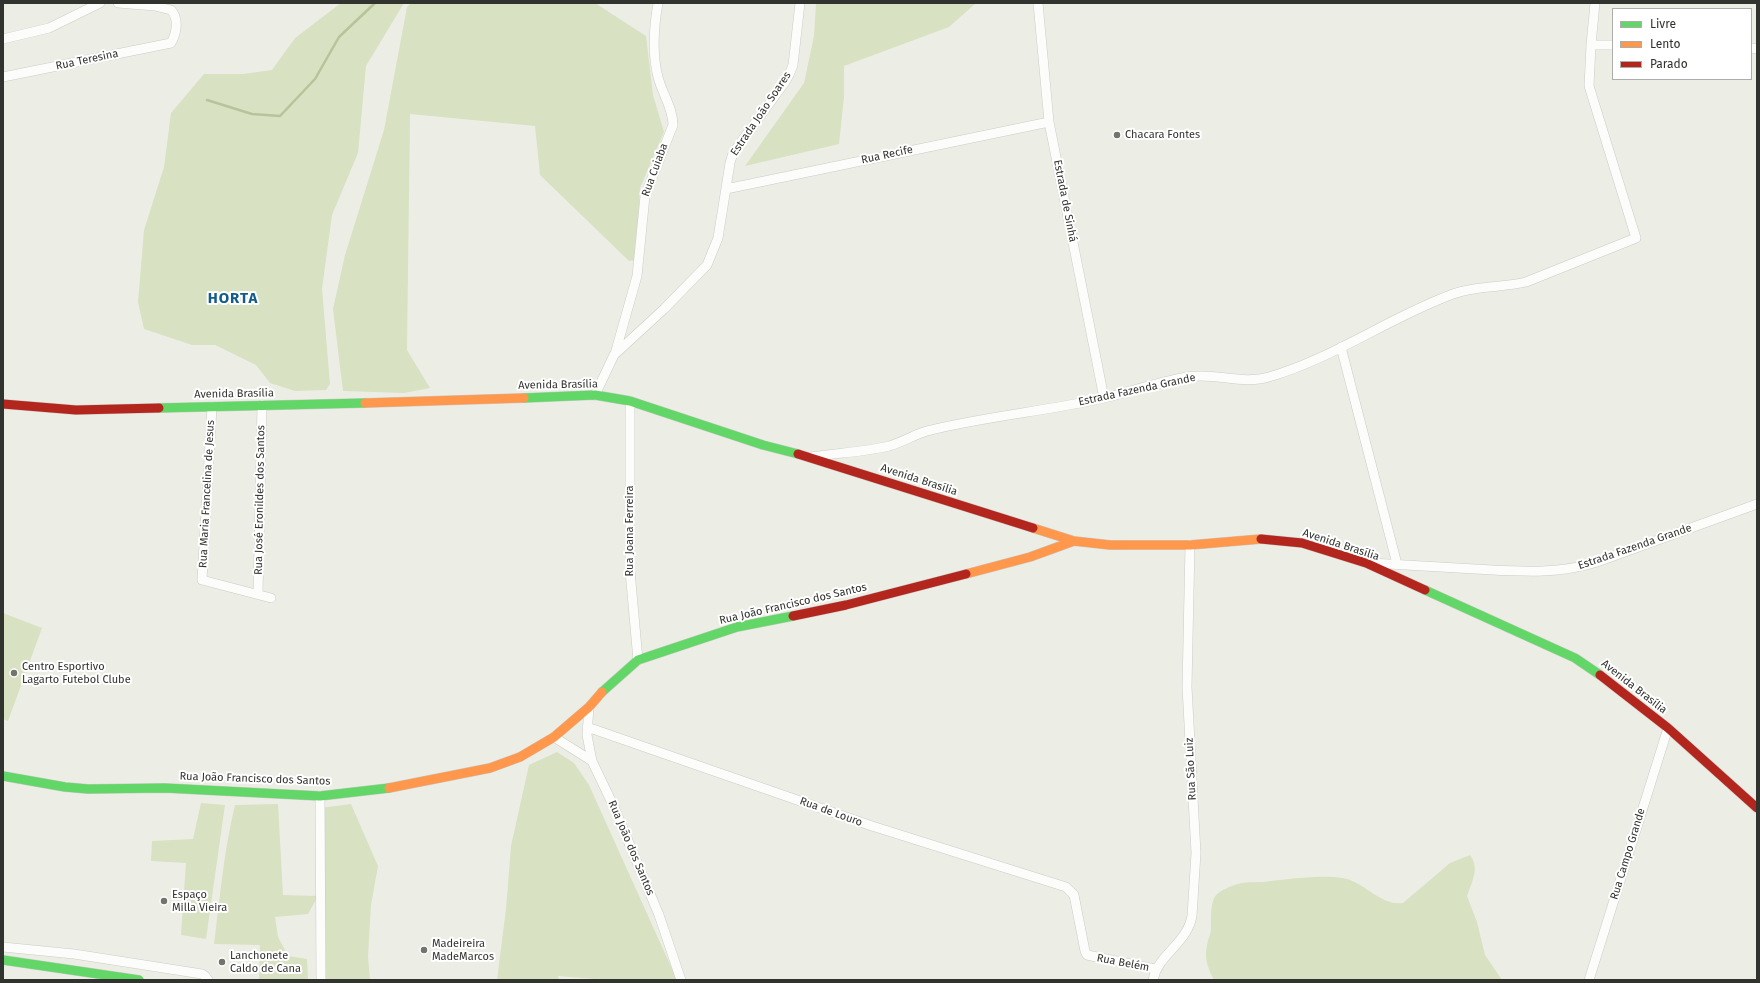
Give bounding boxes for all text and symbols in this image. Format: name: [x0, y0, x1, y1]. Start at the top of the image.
legend: [1612, 8, 1752, 80]
text: Livre: [1650, 17, 1676, 31]
text: Lento: [1650, 37, 1680, 51]
street label: Rua Teresina: [55, 47, 119, 73]
text: Parado: [1650, 57, 1688, 71]
street label: Estrada João Soares: [728, 69, 794, 159]
place label: Chacara Fontes: [1125, 128, 1200, 142]
marker: Chacara Fontes: [1112, 130, 1122, 140]
street label: Rua Cuiaba: [639, 142, 671, 198]
street label: Rua Recife: [860, 143, 914, 167]
street label: Estrada de Sinhá: [1051, 159, 1079, 243]
district label: HORTA: [208, 290, 258, 308]
street label: Estrada Fazenda Grande: [1077, 371, 1197, 409]
street label: Avenida Brasília: [518, 378, 598, 392]
street label: Avenida Brasília: [194, 387, 274, 401]
street label: Rua Maria Francelina de Jesus: [197, 420, 217, 568]
street label: Rua José Eronildes dos Santos: [252, 425, 268, 575]
street label: Avenida Brasília: [879, 461, 959, 499]
street label: Rua Joana Ferreira: [623, 485, 637, 577]
street label: Estrada Fazenda Grande: [1576, 521, 1694, 573]
street label: Avenida Brasília: [1301, 526, 1381, 564]
street label: Rua João Francisco dos Santos: [718, 581, 868, 627]
street label: Avenida Brasília: [1599, 657, 1669, 717]
place label: Centro Esportivo Lagarto Futebol Clube: [22, 660, 131, 686]
marker: Centro Esportivo Lagarto Futebol Clube: [9, 668, 19, 678]
street label: Rua São Luiz: [1183, 737, 1199, 801]
street label: Rua João Francisco dos Santos: [179, 770, 331, 788]
street label: Rua de Louro: [798, 795, 864, 829]
street label: Rua João dos Santos: [605, 799, 657, 897]
street label: Rua Campo Grande: [1608, 807, 1648, 901]
place label: Espaço Milla Vieira: [172, 888, 227, 914]
marker: Espaço Milla Vieira: [159, 896, 169, 906]
place label: Madeireira MadeMarcos: [432, 937, 494, 963]
marker: Madeireira MadeMarcos: [419, 945, 429, 955]
place label: Lanchonete Caldo de Cana: [230, 949, 301, 975]
street label: Rua Belém: [1096, 951, 1150, 975]
marker: Lanchonete Caldo de Cana: [217, 957, 227, 967]

